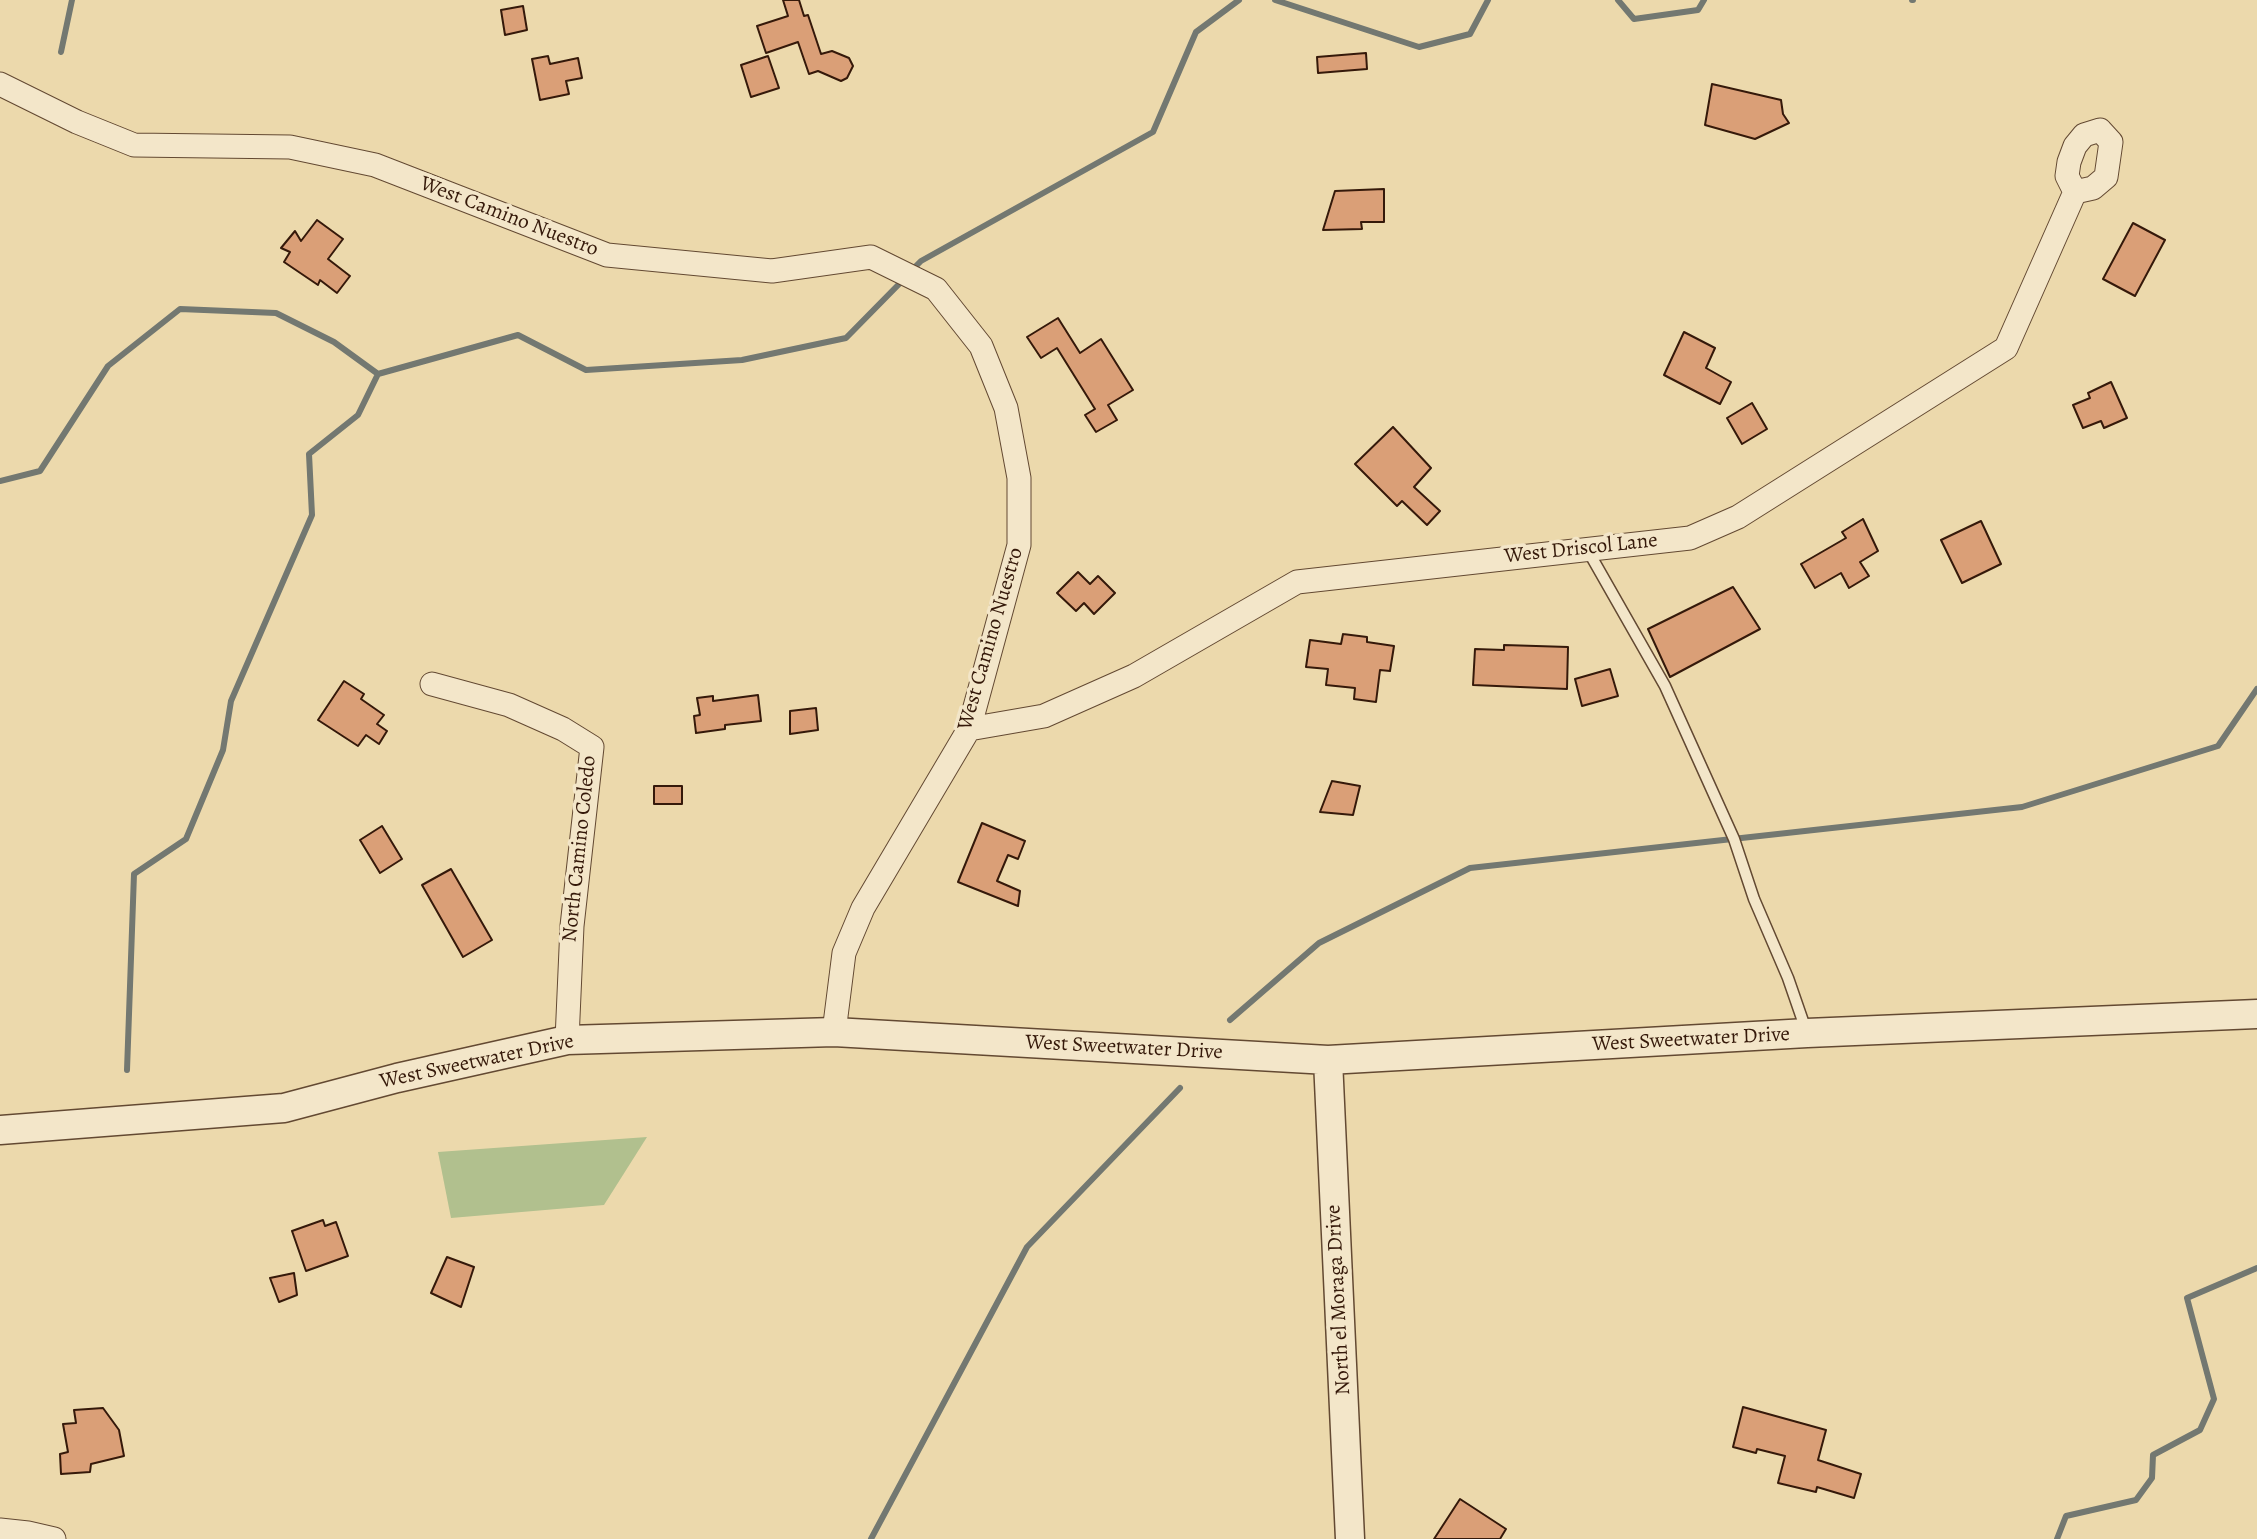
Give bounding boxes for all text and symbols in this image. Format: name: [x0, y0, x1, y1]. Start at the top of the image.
street label: West Camino Nuestro: [416, 171, 602, 263]
street label: West Driscol Lane: [1503, 528, 1659, 570]
street label: West Camino Nuestro: [953, 545, 1029, 733]
street label: North Camino Coledo: [558, 755, 602, 943]
street label: West Sweetwater Drive: [1592, 1022, 1790, 1058]
street label: West Sweetwater Drive: [378, 1029, 576, 1095]
street label: West Sweetwater Drive: [1025, 1030, 1223, 1066]
street label: North el Moraga Drive: [1321, 1204, 1357, 1396]

